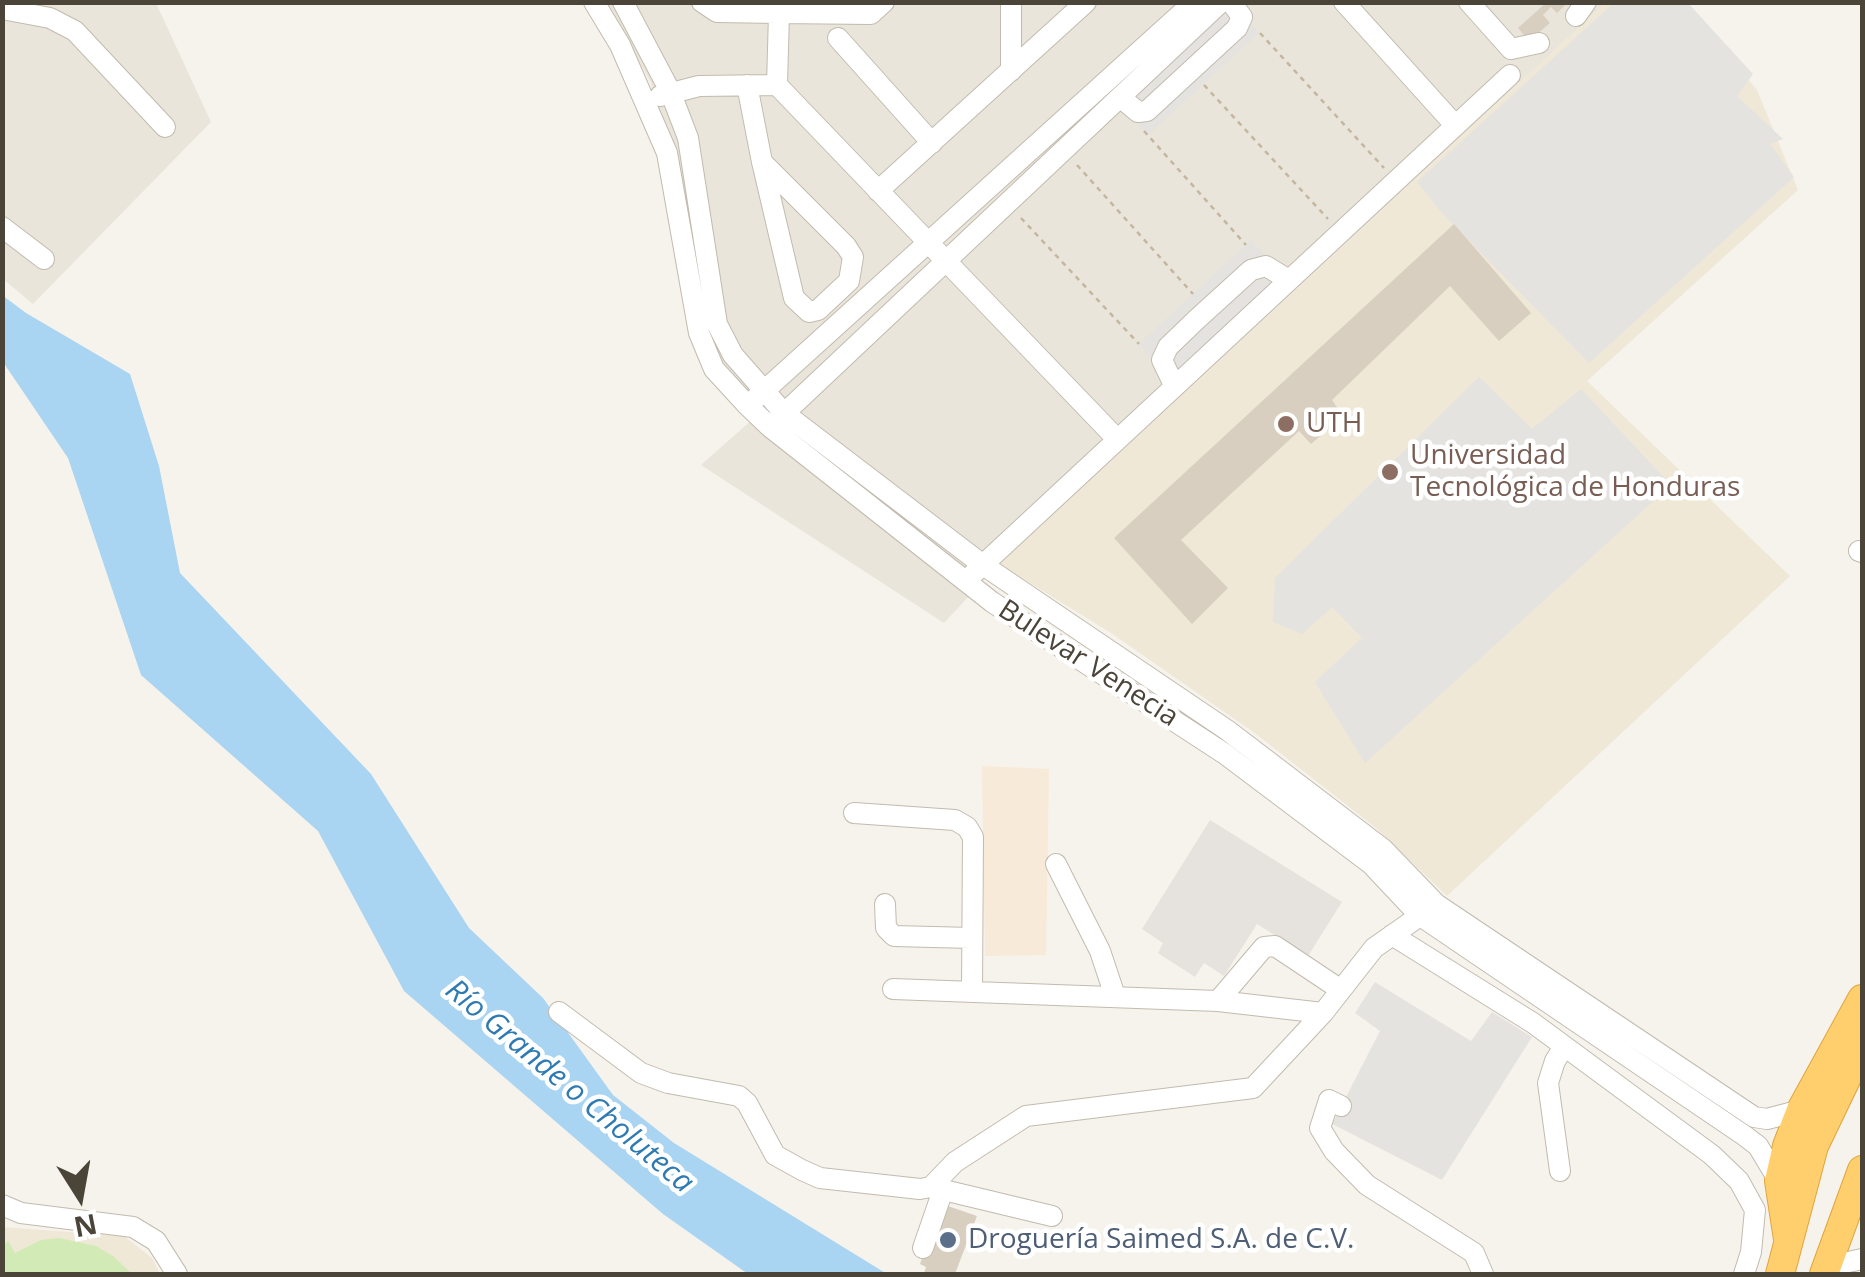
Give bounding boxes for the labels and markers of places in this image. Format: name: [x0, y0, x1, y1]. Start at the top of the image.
place label: UTH: [1306, 407, 1362, 441]
marker: UTH: [1275, 413, 1297, 435]
place label: Universidad Tecnológica de Honduras: [1410, 439, 1740, 505]
marker: Universidad Tecnológica de Honduras: [1379, 461, 1401, 483]
place label: Droguería Saimed S.A. de C.V.: [968, 1223, 1354, 1257]
marker: Droguería Saimed S.A. de C.V.: [937, 1229, 959, 1251]

